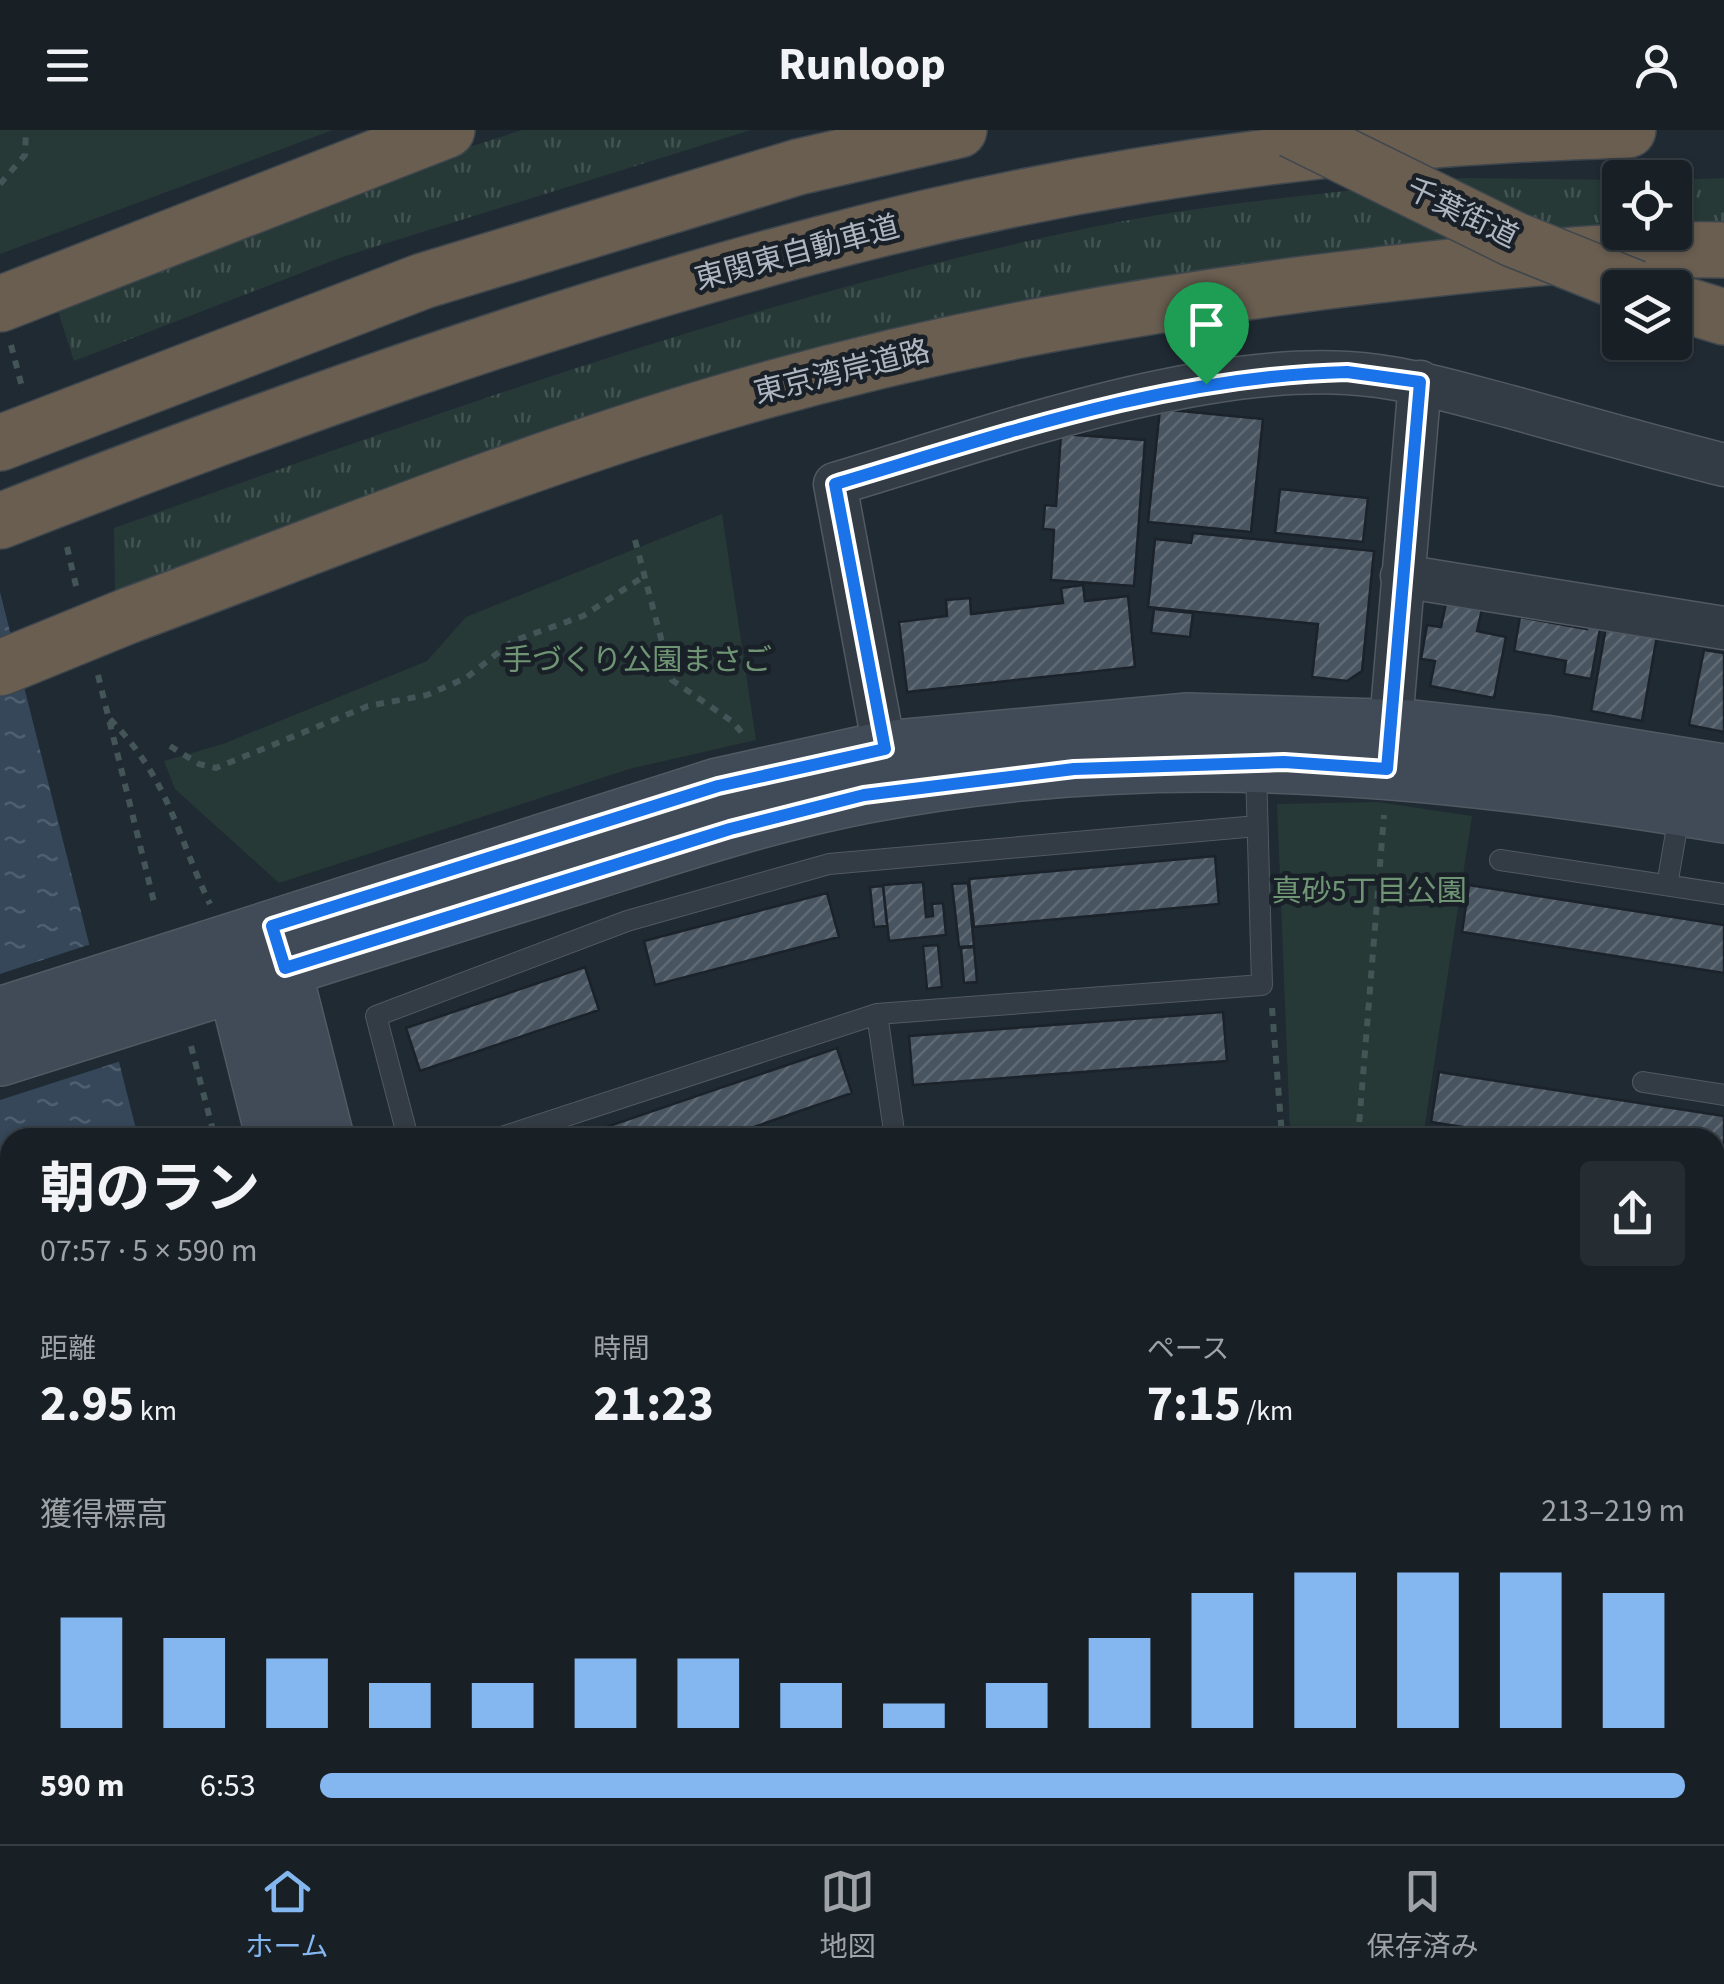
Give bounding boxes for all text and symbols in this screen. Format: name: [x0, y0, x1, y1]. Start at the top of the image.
text: Runloop: [778, 33, 946, 97]
icon: menu: [40, 38, 95, 93]
icon: person: [1629, 38, 1684, 93]
map controls: [1602, 160, 1692, 360]
button: locate: [1602, 160, 1692, 250]
street label: 千葉街道: [1399, 167, 1525, 259]
street label: 東関東自動車道: [690, 205, 904, 301]
button: layers: [1602, 270, 1692, 360]
pin: [1164, 282, 1249, 385]
icon: arrive: [1179, 297, 1234, 352]
street label: 東京湾岸道路: [749, 329, 935, 415]
park label: 手づくり公園まさご: [502, 639, 772, 682]
park label: 真砂5丁目公園: [1272, 870, 1466, 913]
text: 朝のラン: [40, 1151, 260, 1229]
button: share: [1580, 1161, 1685, 1266]
text: 07:57 · 5 × 590 m: [40, 1228, 258, 1274]
text: 距離: [40, 1329, 96, 1369]
text: 時間: [593, 1329, 649, 1369]
text: ペース: [1147, 1329, 1229, 1369]
text: 2.95: [40, 1369, 134, 1440]
text: 21:23: [593, 1369, 714, 1440]
text: 7:15: [1147, 1369, 1241, 1440]
text: km: [134, 1391, 177, 1431]
text: /km: [1241, 1391, 1293, 1431]
text: 213–219 m: [1541, 1488, 1685, 1534]
text: 獲得標高: [40, 1492, 168, 1538]
text: 590 m: [40, 1763, 125, 1809]
text: 6:53: [200, 1763, 256, 1809]
tab: ホーム: [245, 1864, 329, 1967]
tab: 地図: [820, 1864, 876, 1967]
tab: 保存済み: [1366, 1864, 1479, 1967]

